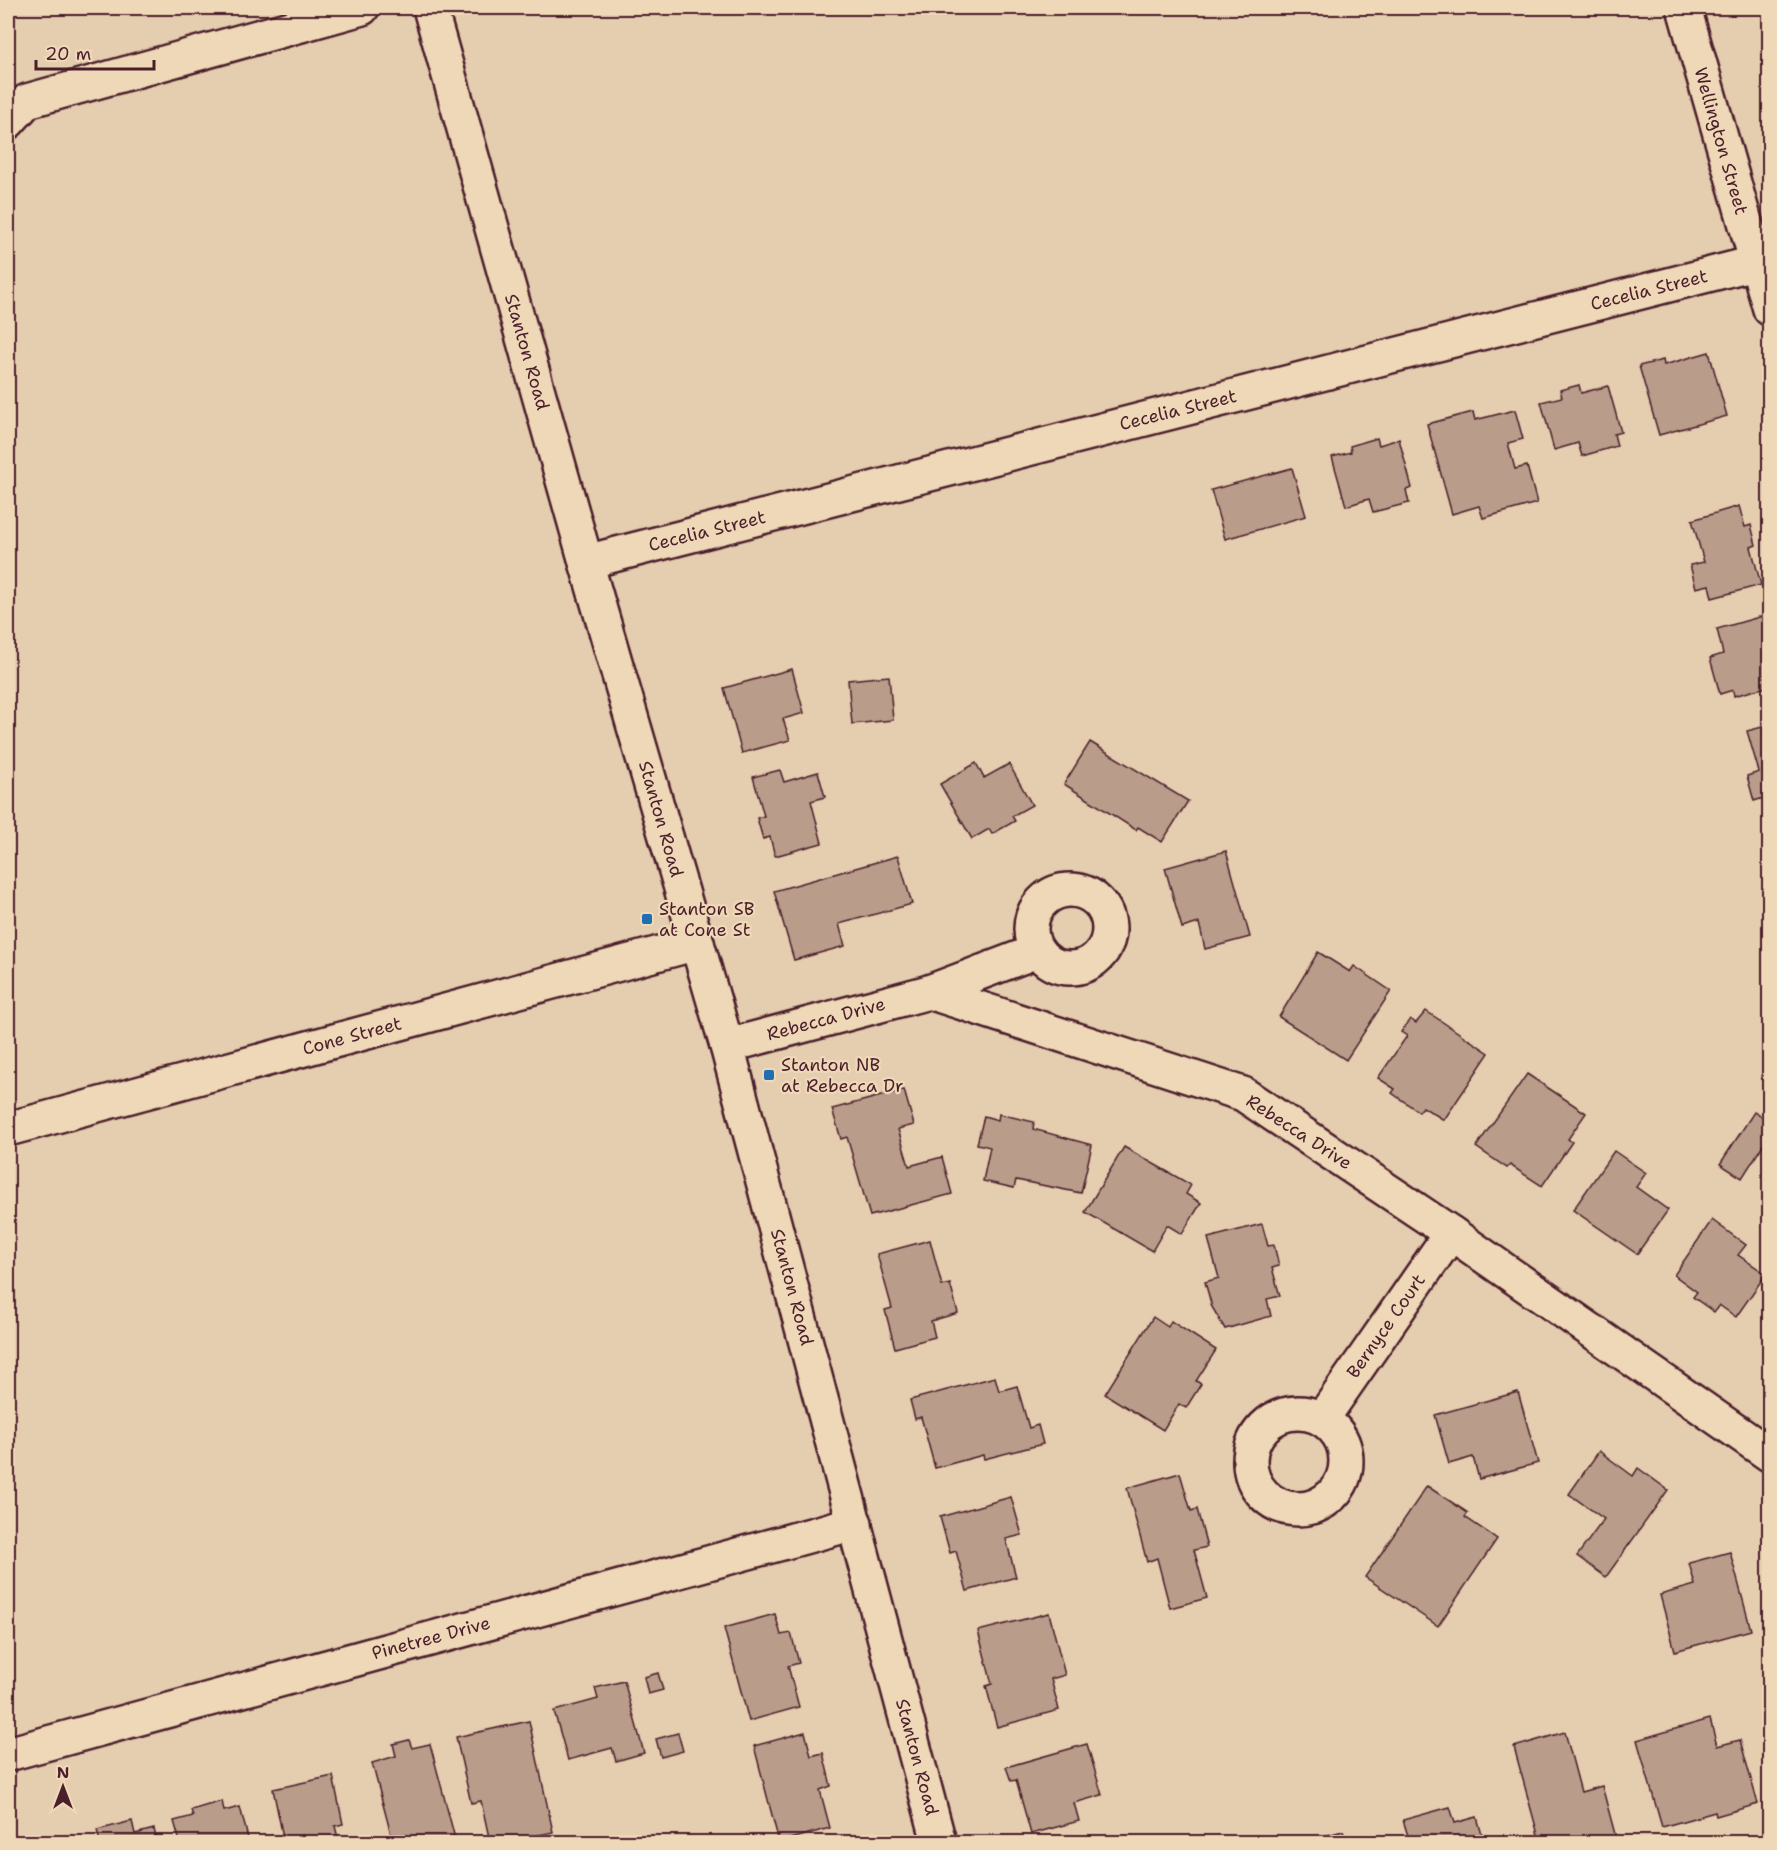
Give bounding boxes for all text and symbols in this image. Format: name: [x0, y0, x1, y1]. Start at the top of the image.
scale bar: [36, 33, 154, 71]
text: 20 m: [45, 42, 91, 66]
street label: Wellington Street: [1688, 65, 1754, 218]
street label: Cecelia Street: [1588, 264, 1710, 316]
street label: Stanton Road: [499, 291, 555, 413]
street label: Cecelia Street: [1117, 384, 1239, 436]
street label: Cecelia Street: [646, 505, 768, 557]
street label: Stanton Road: [633, 758, 689, 880]
place label: Stanton SB at Cone St: [659, 897, 754, 942]
marker: Stanton SB at Cone St: [640, 912, 654, 926]
street label: Rebecca Drive: [764, 992, 888, 1046]
street label: Cone Street: [300, 1011, 404, 1061]
place label: Stanton NB at Rebecca Dr: [781, 1053, 904, 1098]
marker: Stanton NB at Rebecca Dr: [762, 1068, 776, 1082]
street label: Rebecca Drive: [1242, 1089, 1356, 1175]
street label: Stanton Road: [765, 1226, 819, 1348]
street label: Bernyce Court: [1341, 1269, 1431, 1383]
street label: Pinetree Drive: [369, 1611, 493, 1665]
street label: Stanton Road: [890, 1696, 944, 1818]
north arrow: [33, 1757, 93, 1817]
text: N: [57, 1762, 69, 1783]

